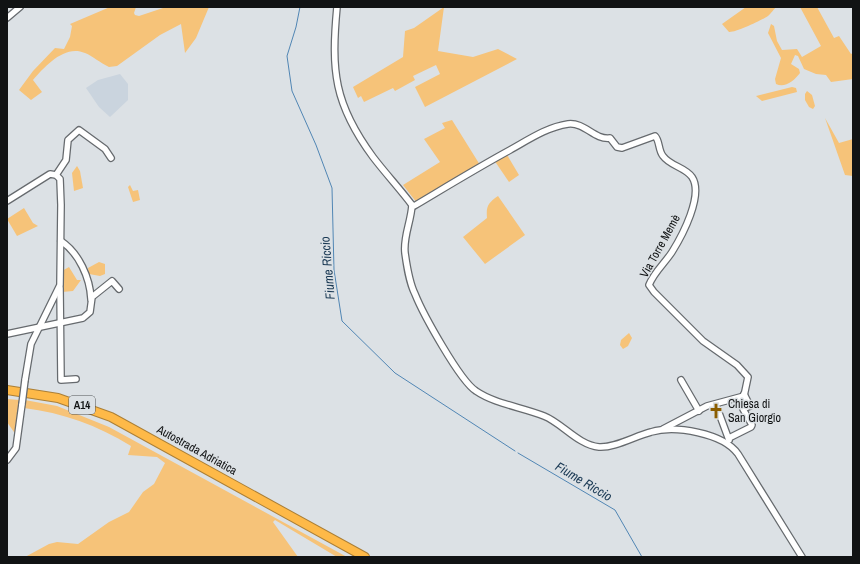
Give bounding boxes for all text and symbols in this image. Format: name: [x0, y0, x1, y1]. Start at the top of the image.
street label: Via Torre Memè: [636, 212, 684, 280]
water label: Fiume Riccio: [316, 236, 339, 300]
road number: A14: [69, 396, 95, 414]
place label: Chiesa di San Giorgio: [728, 396, 781, 426]
church icon: Chiesa di San Giorgio: [707, 402, 725, 420]
street label: Autostrada Adriatica: [153, 421, 240, 479]
water label: Fiume Riccio: [552, 458, 615, 505]

